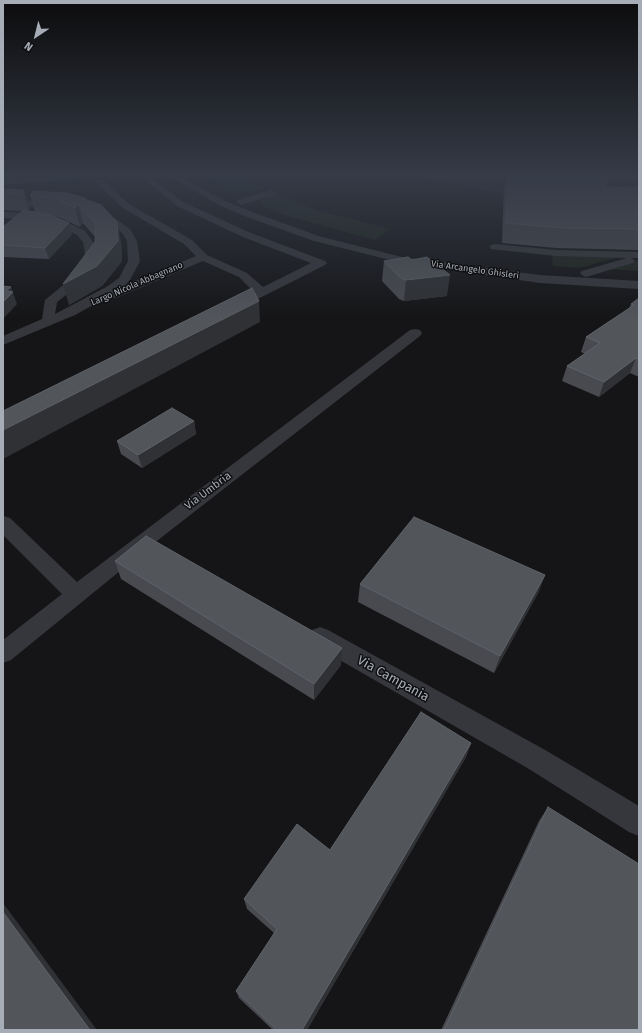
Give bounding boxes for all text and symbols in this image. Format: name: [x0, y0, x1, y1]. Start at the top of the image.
north arrow: [16, 16, 56, 56]
text: N: [22, 39, 36, 54]
street label: Via Arcangelo Ghisleri: [430, 258, 520, 282]
street label: Largo Nicola Abbagnano: [89, 260, 185, 308]
street label: Via Umbria: [182, 469, 234, 513]
street label: Via Campania: [354, 653, 432, 705]

